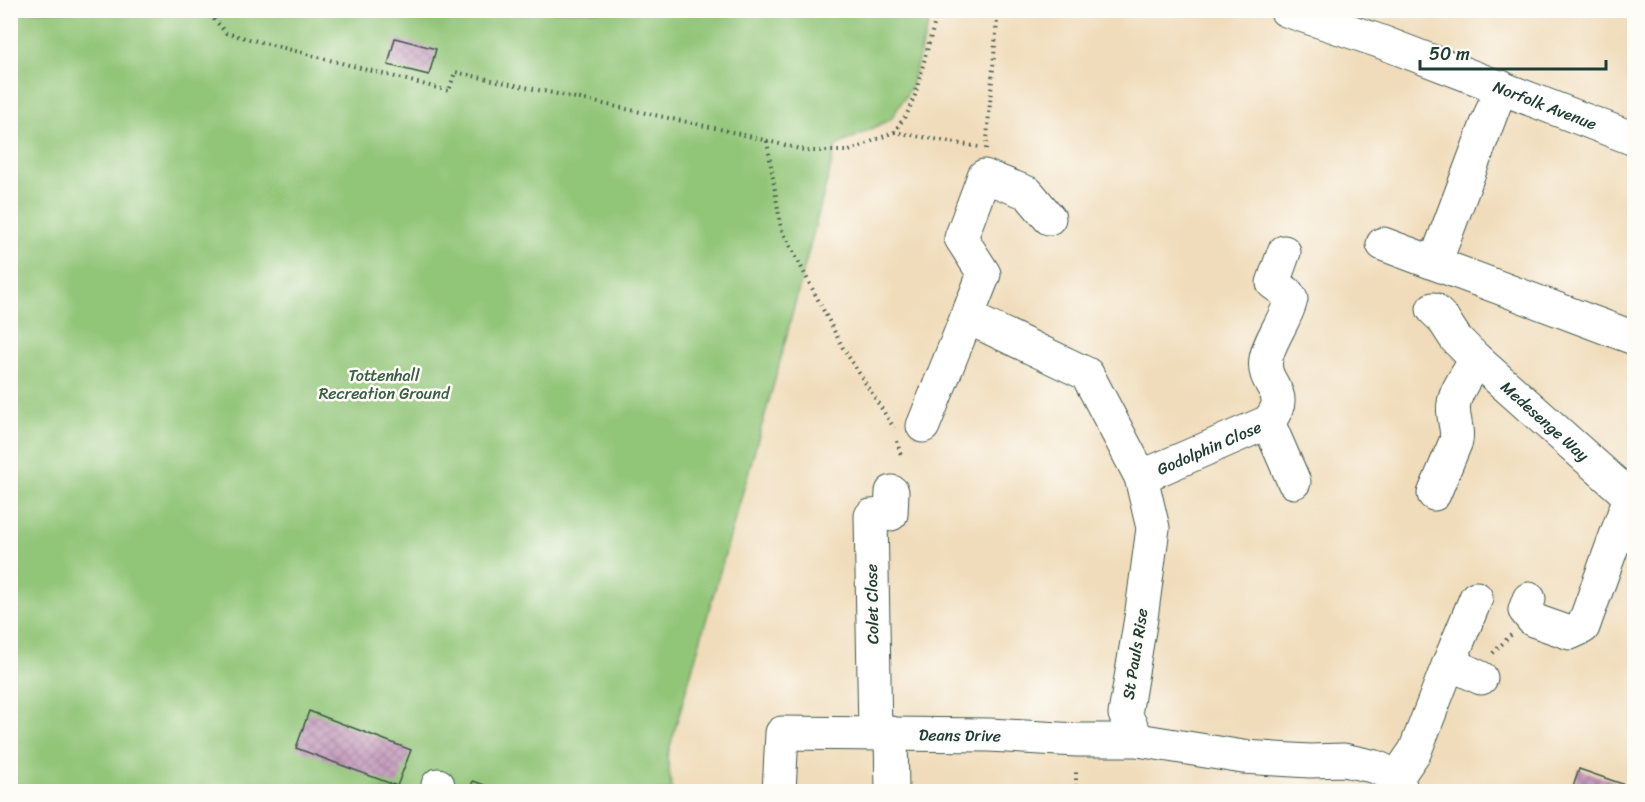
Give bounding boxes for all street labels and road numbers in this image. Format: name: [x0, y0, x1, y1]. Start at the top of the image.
street label: Norfolk Avenue: [1489, 72, 1601, 138]
street label: Medesenge Way: [1494, 373, 1597, 469]
street label: Godolphin Close: [1152, 412, 1266, 483]
street label: Colet Close: [857, 564, 887, 644]
street label: St Pauls Rise: [1113, 606, 1157, 702]
street label: Deans Drive: [919, 720, 1002, 750]

